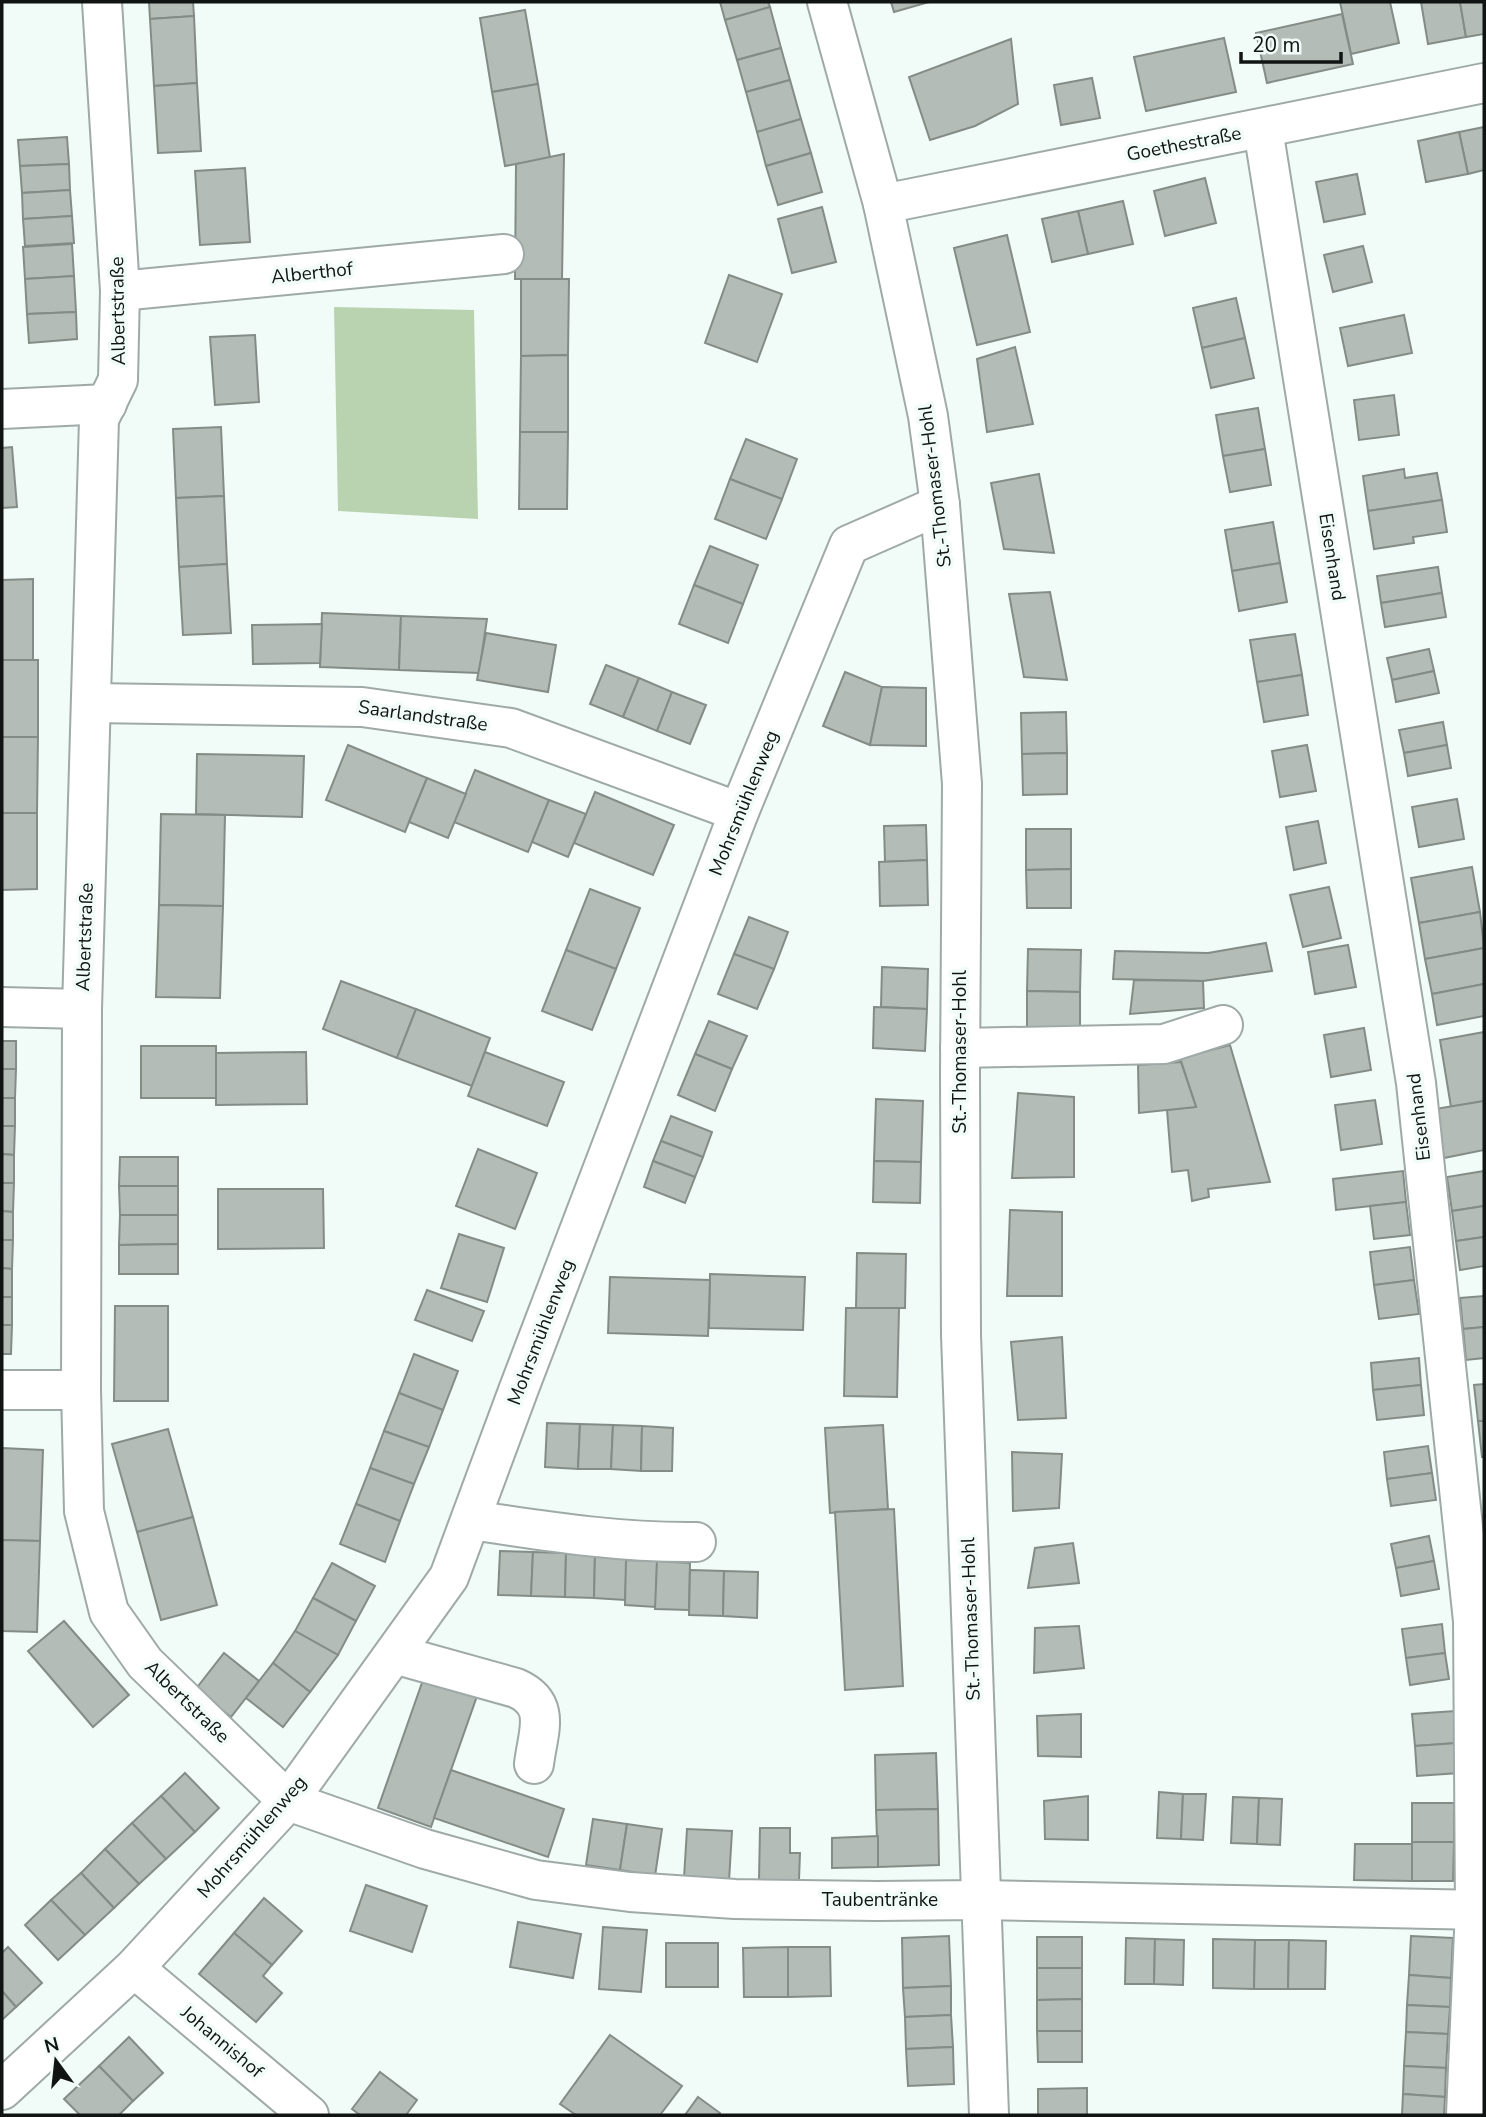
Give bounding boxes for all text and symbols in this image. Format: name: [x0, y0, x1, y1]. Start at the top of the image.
scale bar: [1241, 21, 1341, 65]
text: 20 m: [1252, 31, 1301, 59]
street label: Goethestraße: [1124, 120, 1244, 168]
street label: Albertstraße: [104, 256, 132, 366]
street label: Alberthof: [270, 256, 355, 290]
street label: St.-Thomaser-Hohl: [912, 403, 958, 569]
street label: Eisenhand: [1312, 511, 1352, 603]
street label: Saarlandstraße: [357, 694, 489, 738]
street label: Mohrsmühlenweg: [703, 726, 785, 880]
street label: Albertstraße: [70, 882, 100, 992]
street label: St.-Thomaser-Hohl: [947, 970, 973, 1134]
street label: Eisenhand: [1401, 1072, 1437, 1162]
street label: Mohrsmühlenweg: [501, 1255, 581, 1409]
street label: St.-Thomaser-Hohl: [955, 1536, 987, 1701]
street label: Albertstraße: [139, 1655, 235, 1749]
street label: Mohrsmühlenweg: [191, 1770, 313, 1904]
street label: Taubentränke: [822, 1887, 938, 1913]
street label: Johannishof: [174, 1999, 269, 2085]
north arrow: [21, 2026, 91, 2096]
text: N: [42, 2031, 62, 2060]

